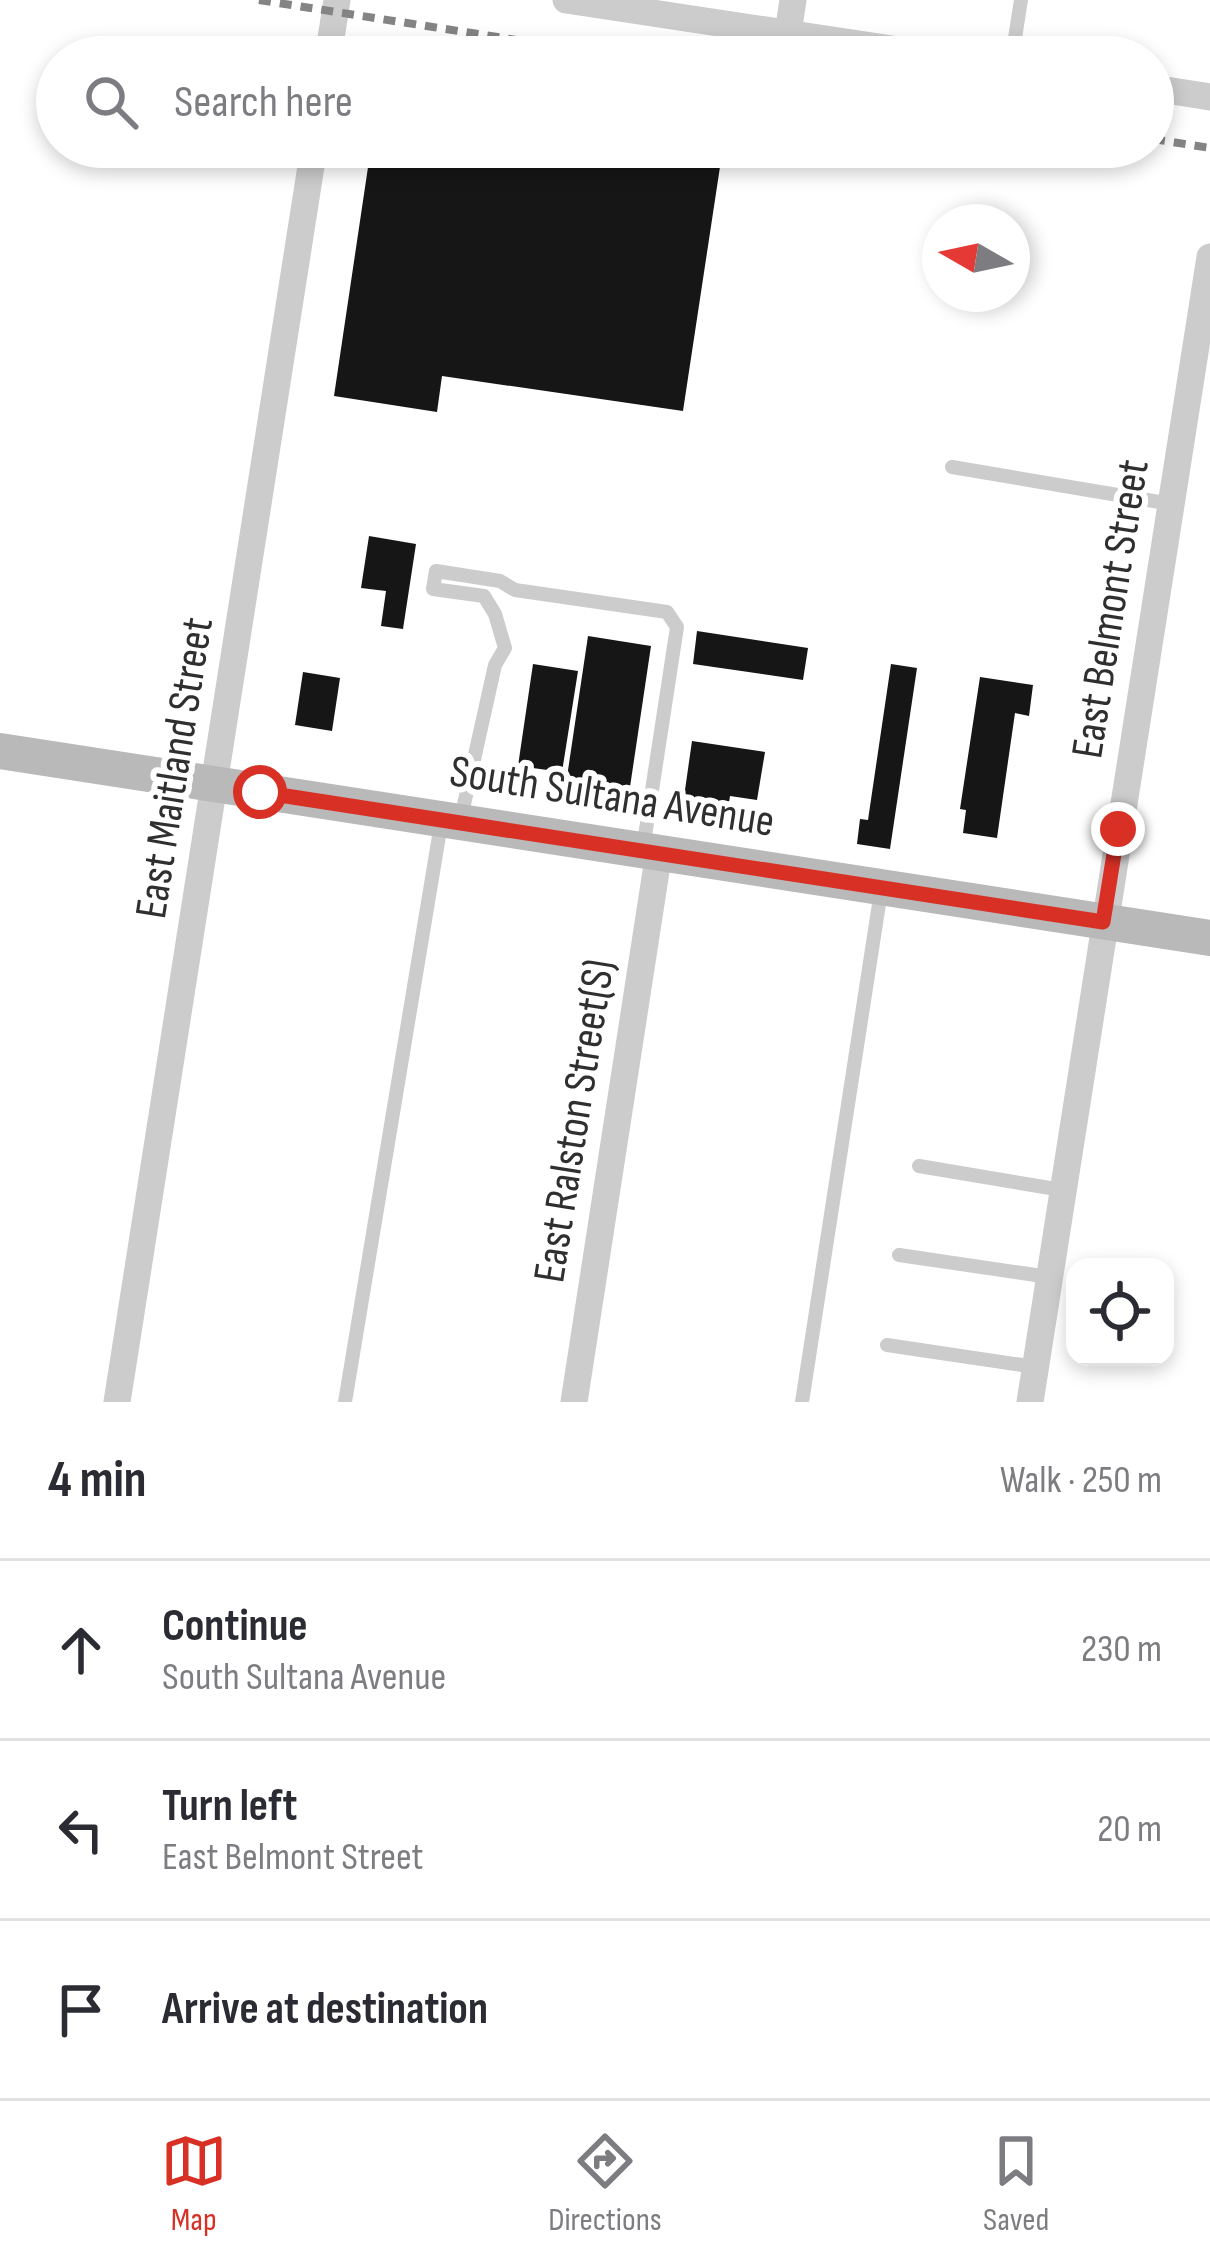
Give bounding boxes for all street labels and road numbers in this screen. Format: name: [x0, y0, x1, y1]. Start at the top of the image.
street label: East Belmont Street: [1060, 456, 1162, 762]
street label: East Maitland Street: [124, 613, 226, 923]
street label: South Sultana Avenue: [446, 744, 778, 850]
street label: East Ralston Street(S): [522, 955, 628, 1287]

